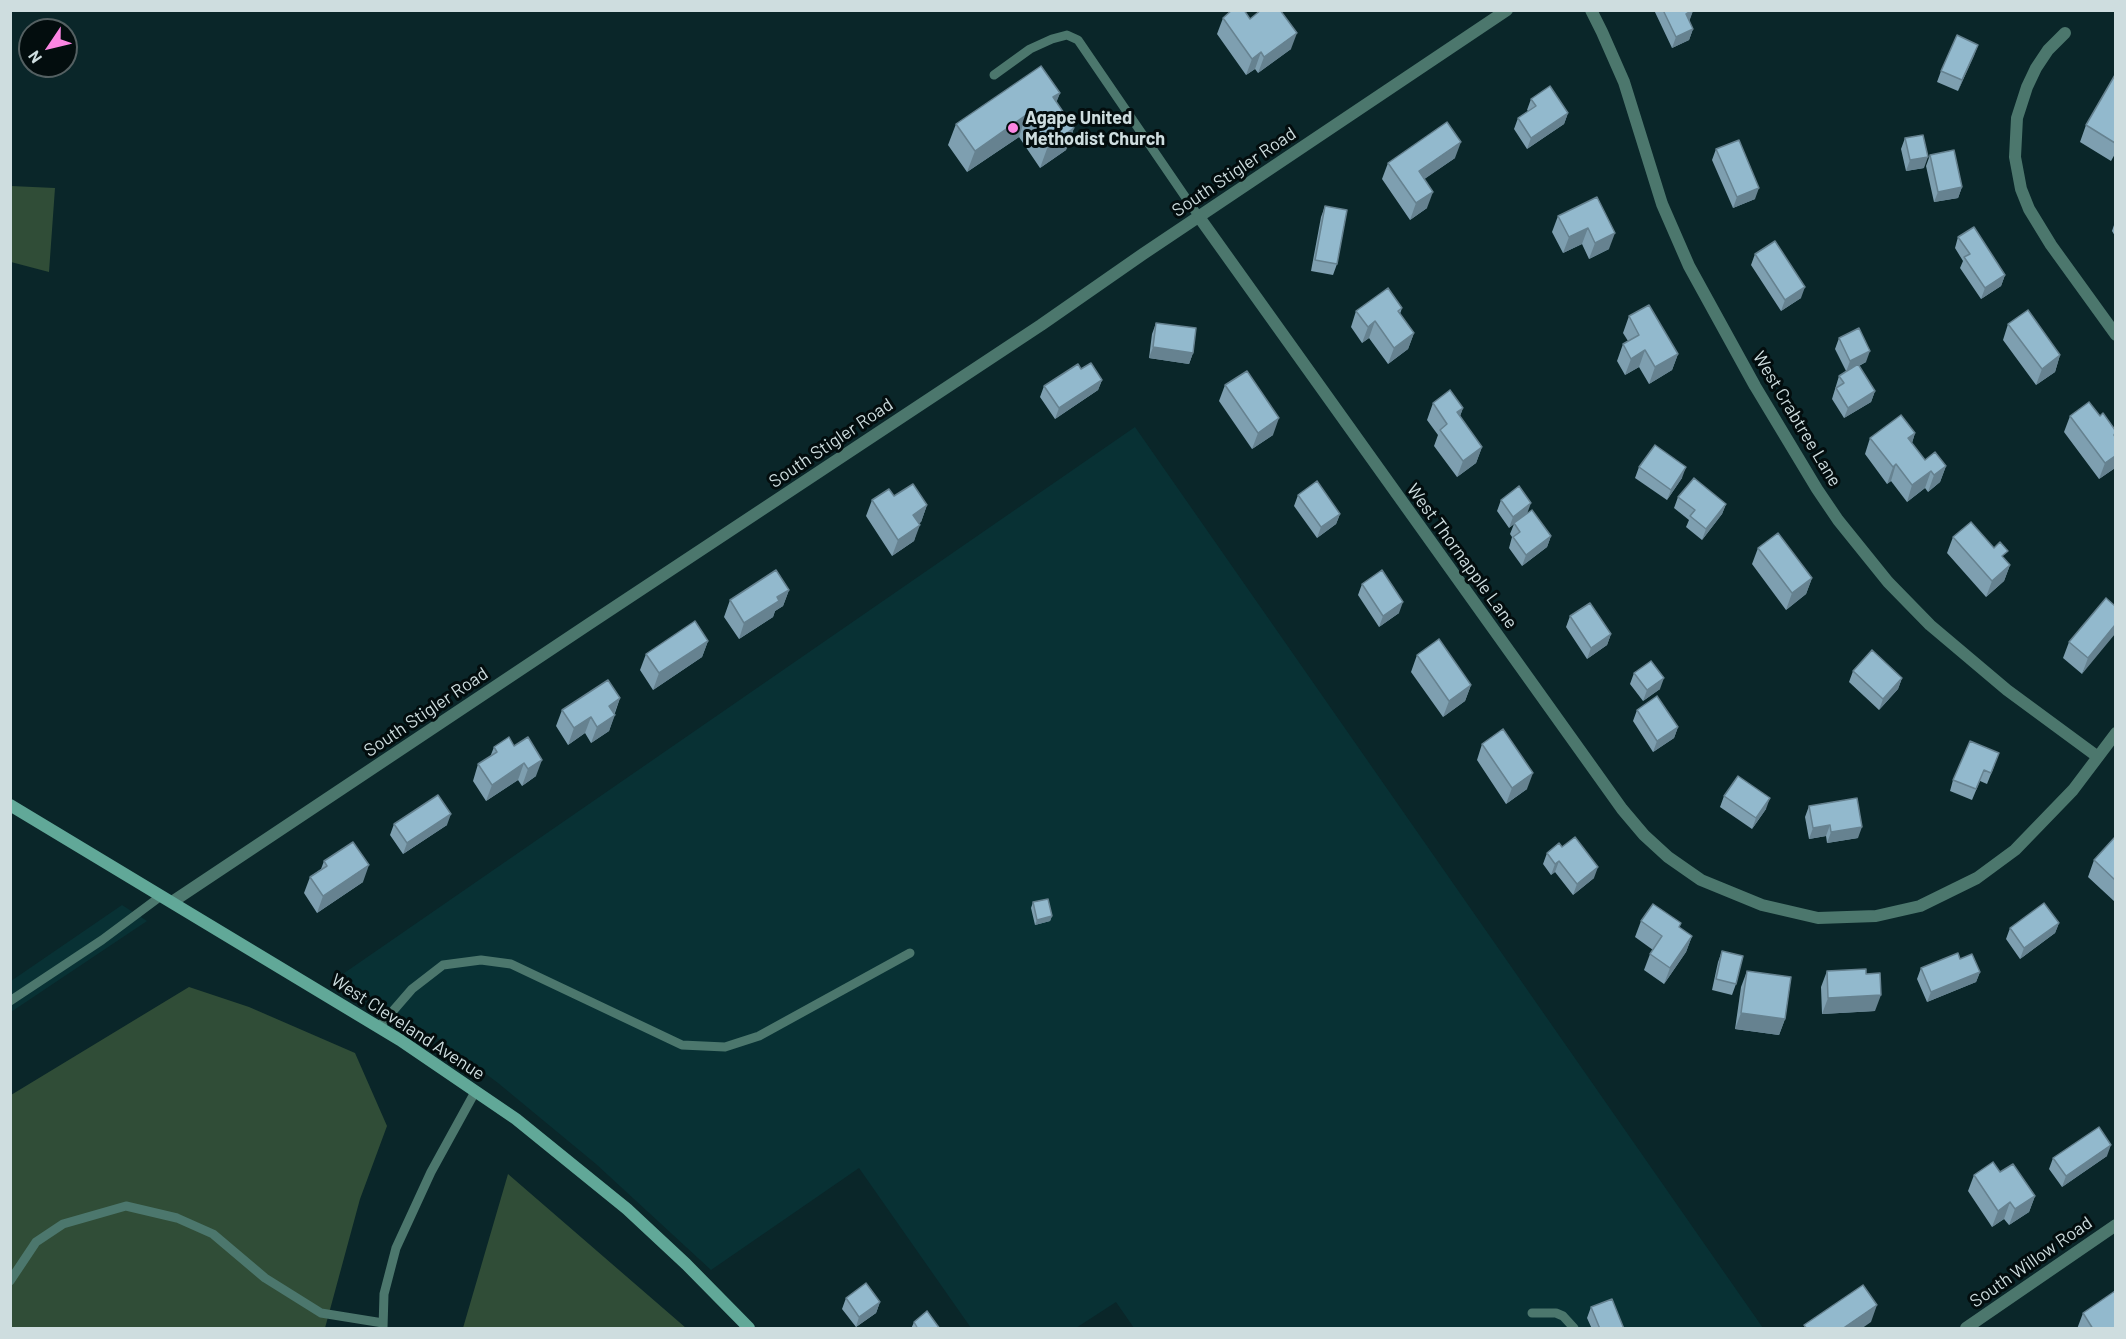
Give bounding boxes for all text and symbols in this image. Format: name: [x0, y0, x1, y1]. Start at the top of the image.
north arrow: [18, 18, 78, 78]
text: N: [24, 48, 45, 67]
place label: Agape United Methodist Church: [1025, 107, 1165, 150]
marker: Agape United Methodist Church: [1006, 121, 1020, 135]
street label: South Stigler Road: [1168, 123, 1300, 221]
street label: West Crabtree Lane: [1748, 347, 1846, 491]
street label: South Stigler Road: [765, 394, 897, 492]
street label: West Thornapple Lane: [1402, 479, 1522, 633]
street label: South Stigler Road: [360, 663, 492, 761]
street label: West Cleveland Avenue: [327, 969, 489, 1085]
street label: South Willow Road: [1966, 1212, 2096, 1312]

